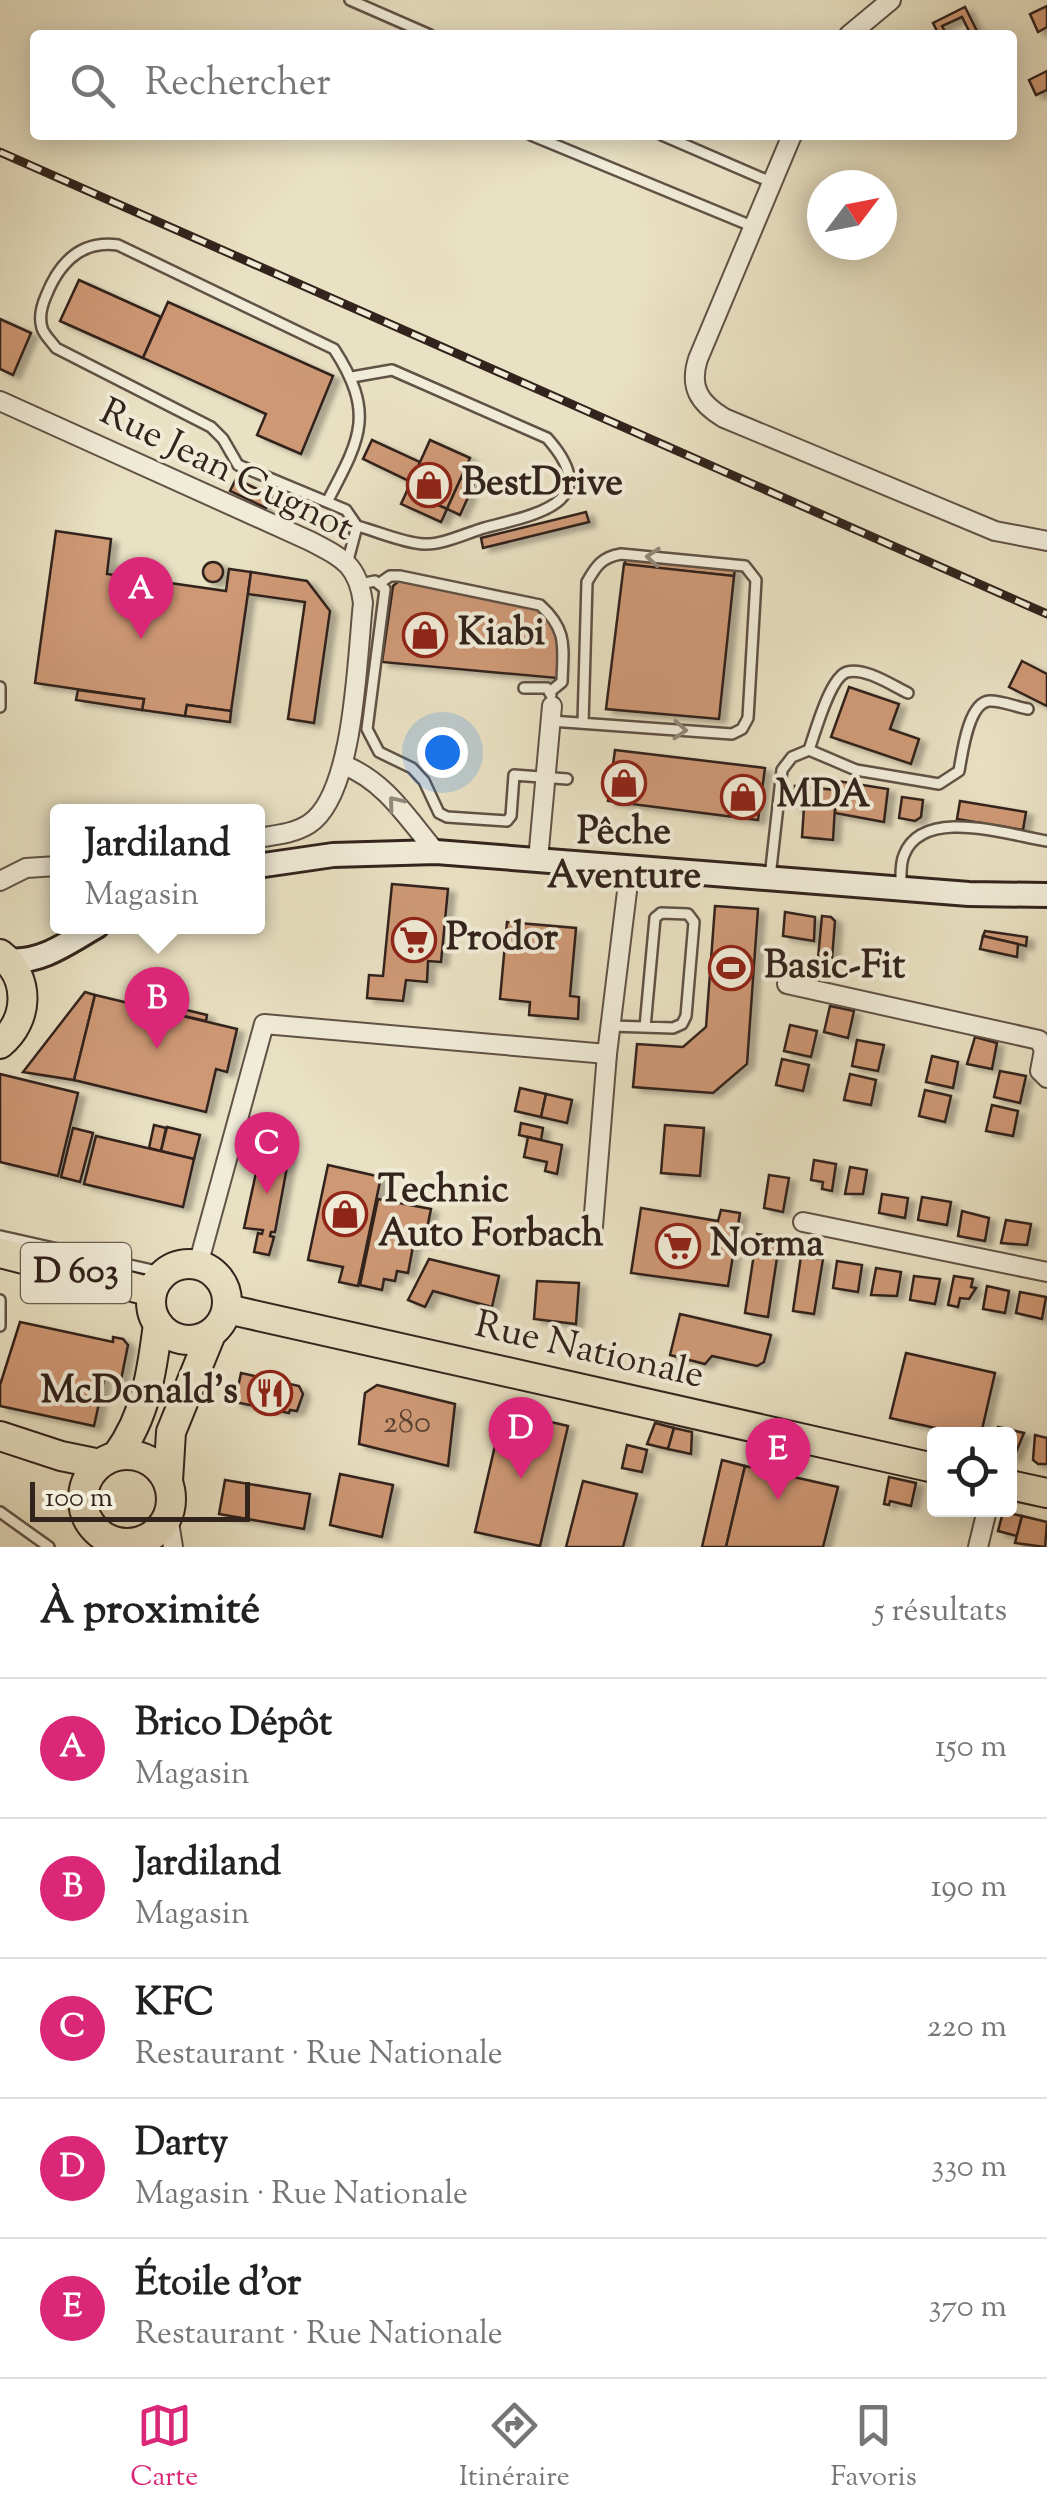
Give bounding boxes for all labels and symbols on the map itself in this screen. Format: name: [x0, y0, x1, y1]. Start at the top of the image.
north arrow: [807, 170, 897, 260]
street label: Rue Jean Cugnot: [90, 387, 362, 557]
place label: BestDrive: [462, 458, 623, 512]
shop icon: BestDrive: [406, 462, 452, 508]
one-way arrow: [644, 547, 660, 568]
pin: A: [108, 556, 174, 639]
place label: Kiabi: [458, 608, 545, 662]
shop icon: Kiabi: [402, 612, 448, 658]
one-way arrow: [673, 719, 689, 740]
your location: [417, 727, 468, 778]
shop icon: Pêche Aventure: [601, 760, 647, 806]
place label: MDA: [776, 770, 870, 824]
shop icon: MDA: [720, 774, 766, 820]
one-way arrow: [389, 796, 407, 814]
place label: Pêche Aventure: [547, 807, 701, 905]
place label: Prodor: [446, 913, 559, 967]
supermarket icon: Prodor: [391, 917, 437, 963]
place label: Basic-Fit: [764, 941, 905, 995]
sports icon: Basic-Fit: [708, 945, 754, 991]
pin: B: [124, 966, 190, 1049]
pin: C: [234, 1112, 300, 1194]
place label: Technic Auto Forbach: [378, 1165, 604, 1263]
shop icon: Technic Auto Forbach: [322, 1191, 368, 1237]
place label: Norma: [710, 1219, 824, 1273]
supermarket icon: Norma: [655, 1223, 701, 1269]
road number: D 603: [21, 1243, 131, 1303]
street label: Rue Nationale: [469, 1299, 709, 1405]
place label: McDonald's: [40, 1366, 238, 1420]
restaurant icon: McDonald's: [247, 1370, 293, 1416]
pin: D: [488, 1396, 554, 1479]
house number: 280: [383, 1401, 431, 1447]
pin: E: [746, 1418, 810, 1500]
scale bar: [30, 1477, 250, 1522]

